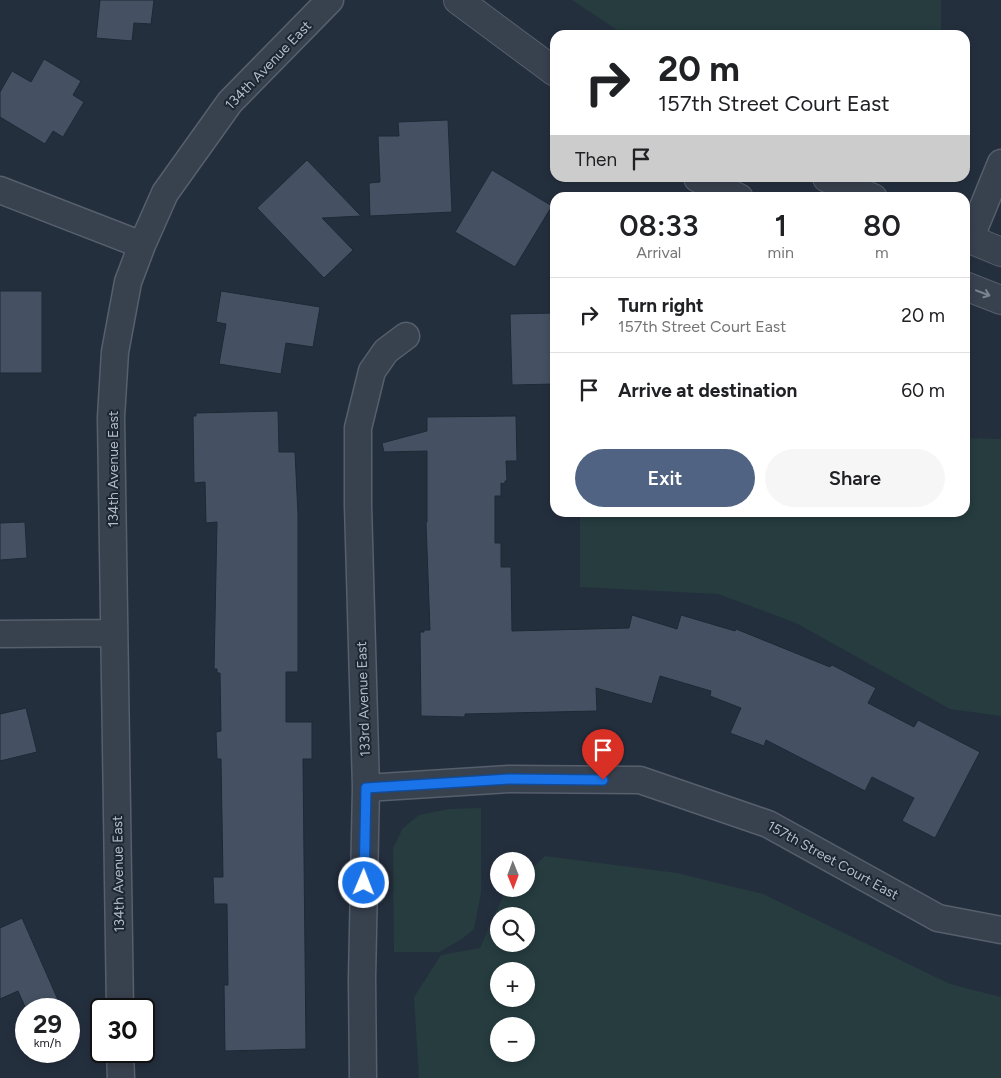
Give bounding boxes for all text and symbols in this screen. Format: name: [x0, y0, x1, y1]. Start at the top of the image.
street label: 134th Avenue East: [222, 17, 315, 113]
text: 20 m: [658, 48, 740, 90]
icon: right: [575, 50, 640, 115]
text: 157th Street Court East: [658, 90, 890, 117]
icon: arrive: [627, 145, 655, 173]
text: Then: [575, 148, 617, 171]
text: 08:33: [619, 207, 698, 244]
text: 1: [774, 207, 787, 244]
text: 80: [863, 207, 901, 244]
text: Arrival: [636, 243, 681, 262]
text: min: [768, 243, 794, 262]
text: m: [875, 243, 889, 262]
one-way arrow: [975, 289, 990, 298]
text: Turn right: [618, 294, 704, 317]
icon: right: [575, 301, 603, 329]
text: 20 m: [901, 304, 945, 327]
text: 157th Street Court East: [618, 317, 786, 336]
icon: arrive: [575, 376, 603, 404]
text: Arrive at destination: [618, 379, 797, 402]
text: 60 m: [901, 379, 945, 402]
street label: 134th Avenue East: [105, 411, 122, 527]
button: Exit: [575, 449, 755, 507]
button: Share: [765, 449, 945, 507]
street label: 133rd Avenue East: [353, 641, 374, 757]
pin: [582, 729, 624, 780]
icon: arrive: [589, 736, 617, 764]
street label: 134th Avenue East: [109, 816, 128, 932]
street label: 157th Street Court East: [764, 817, 901, 904]
north arrow: [490, 852, 535, 898]
map controls: [490, 852, 535, 1062]
position arrow: [337, 856, 389, 908]
button: search: [490, 907, 535, 952]
button: +: [490, 962, 535, 1007]
speed limit sign: 30: [90, 998, 155, 1063]
text: 29: [33, 1009, 62, 1039]
button: −: [490, 1017, 535, 1062]
text: km/h: [34, 1036, 61, 1050]

